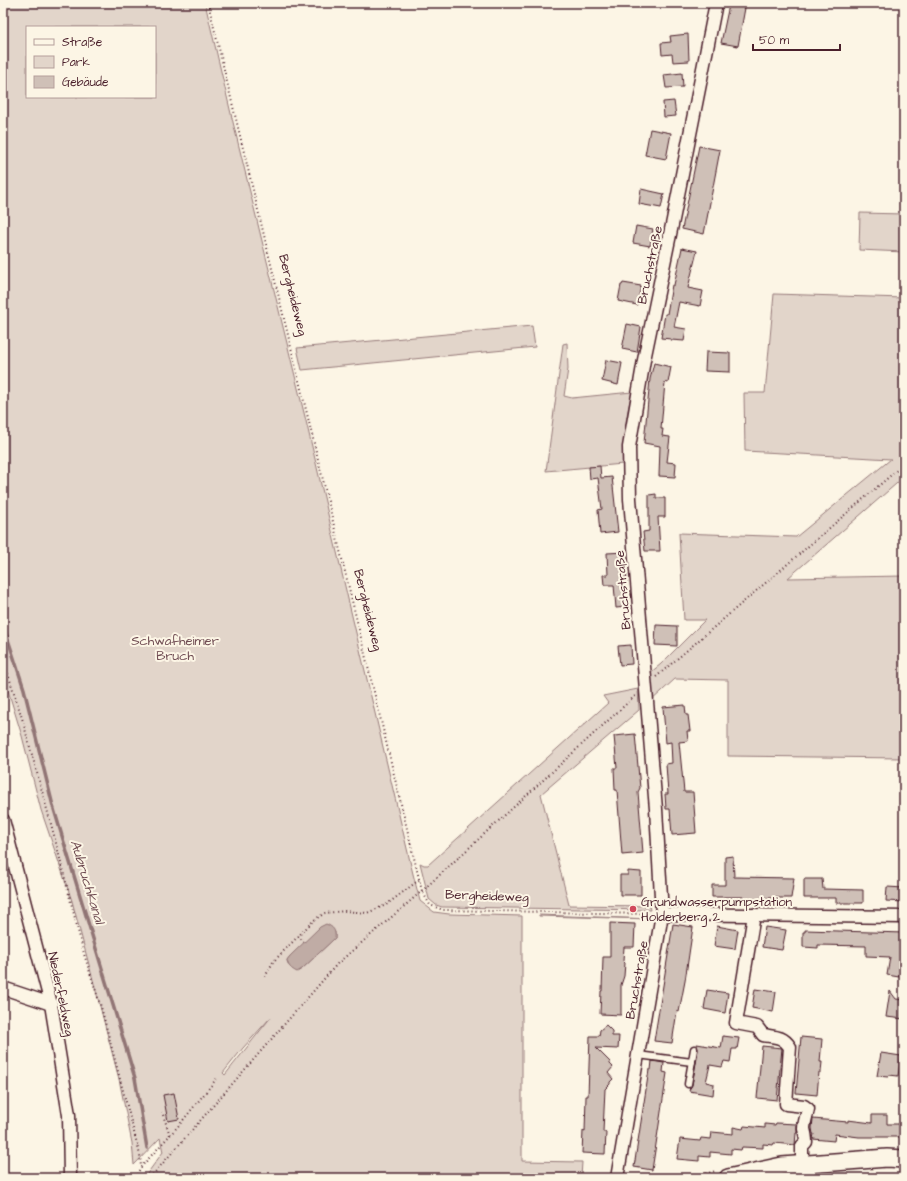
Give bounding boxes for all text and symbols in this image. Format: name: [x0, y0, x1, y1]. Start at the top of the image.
legend: [26, 26, 156, 98]
scale bar: [753, 26, 840, 52]
text: 50 m: [759, 32, 790, 49]
text: Straße: [62, 34, 103, 51]
text: Park: [62, 54, 90, 71]
text: Gebäude: [62, 74, 109, 91]
street label: Bruchstraße: [633, 224, 667, 306]
street label: Bergheideweg: [273, 252, 312, 338]
street label: Bruchstraße: [611, 550, 635, 630]
street label: Bergheideweg: [348, 567, 387, 653]
park label: Schwafheimer Bruch: [131, 632, 219, 665]
water label: Aubruchkanal: [65, 838, 110, 928]
street label: Bergheideweg: [445, 886, 529, 907]
place label: Grundwasserpumpstation Holderberg 2: [641, 893, 792, 927]
marker: Grundwasserpumpstation Holderberg 2: [628, 904, 638, 914]
street label: Bruchstraße: [621, 939, 653, 1021]
street label: Niederfeldweg: [42, 950, 79, 1038]

